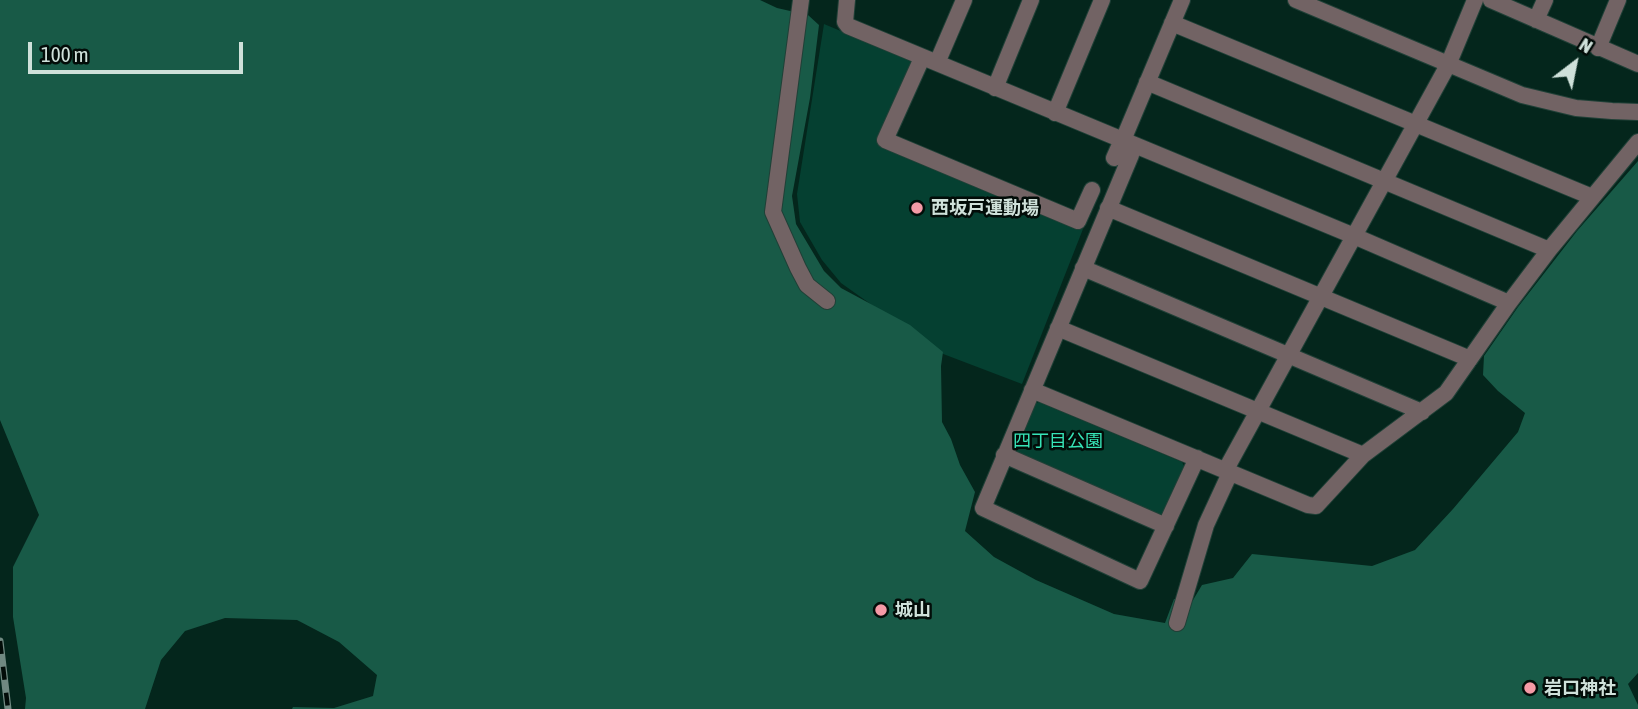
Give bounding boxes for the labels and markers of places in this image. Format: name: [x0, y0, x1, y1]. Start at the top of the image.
place label: 西坂戸運動場: [931, 197, 1039, 219]
marker: 西坂戸運動場: [909, 200, 925, 216]
place label: 城山: [895, 599, 931, 621]
marker: 城山: [873, 602, 889, 618]
place label: 岩口神社: [1544, 677, 1616, 699]
marker: 岩口神社: [1522, 680, 1538, 696]

